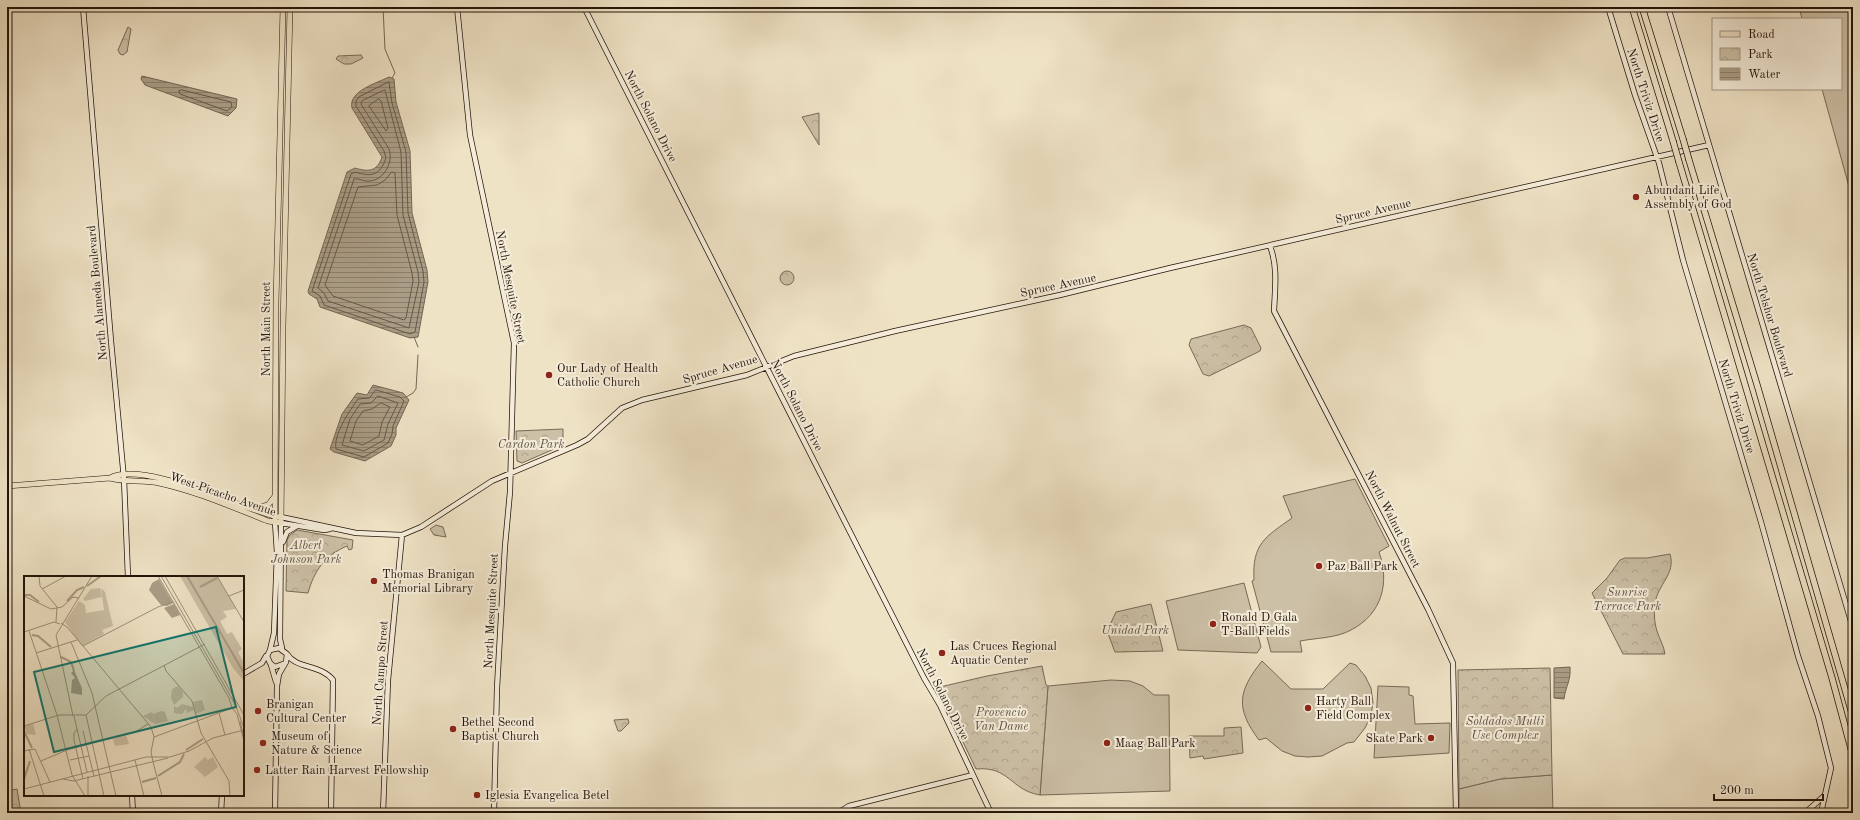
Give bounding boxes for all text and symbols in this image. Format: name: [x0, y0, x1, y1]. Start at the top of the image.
legend: [1712, 18, 1842, 90]
text: Road: [1748, 29, 1775, 41]
street label: North Triviz Drive: [1624, 47, 1666, 144]
text: Park: [1748, 49, 1773, 61]
street label: North Solano Drive: [622, 69, 679, 165]
text: Water: [1748, 69, 1781, 81]
place label: Abundant Life Assembly of God: [1644, 185, 1732, 211]
marker: Abundant Life Assembly of God: [1631, 192, 1641, 202]
street label: Spruce Avenue: [1334, 197, 1413, 227]
street label: North Alameda Boulevard: [86, 225, 110, 361]
street label: North Mesquite Street: [493, 229, 527, 345]
street label: North Telshor Boulevard: [1744, 252, 1794, 379]
street label: Spruce Avenue: [1019, 272, 1098, 300]
street label: North Main Street: [261, 281, 273, 377]
street label: Spruce Avenue: [682, 353, 759, 386]
street label: North Solano Drive: [768, 358, 825, 454]
street label: North Triviz Drive: [1716, 358, 1756, 455]
place label: Our Lady of Health Catholic Church: [557, 363, 659, 389]
marker: Our Lady of Health Catholic Church: [544, 370, 554, 380]
park label: Cardon Park: [498, 439, 564, 451]
street label: North Walnut Street: [1362, 469, 1422, 570]
street label: West Picacho Avenue: [168, 471, 278, 519]
park label: Albert Johnson Park: [271, 540, 341, 566]
street label: North Mesquite Street: [483, 553, 501, 669]
marker: Paz Ball Park: [1314, 561, 1324, 571]
place label: Paz Ball Park: [1327, 561, 1398, 573]
place label: Thomas Branigan Memorial Library: [382, 569, 475, 595]
inset map: [24, 576, 244, 796]
marker: Thomas Branigan Memorial Library: [369, 576, 379, 586]
park label: Sunrise Terrace Park: [1593, 587, 1661, 613]
place label: Ronald D Gala T-Ball Fields: [1221, 612, 1297, 638]
marker: Ronald D Gala T-Ball Fields: [1208, 619, 1218, 629]
street label: North Campo Street: [371, 620, 391, 726]
park label: Unidad Park: [1101, 625, 1169, 637]
place label: Las Cruces Regional Aquatic Center: [950, 641, 1057, 667]
street label: North Solano Drive: [914, 647, 971, 743]
marker: Las Cruces Regional Aquatic Center: [937, 648, 947, 658]
place label: Harty Ball Field Complex: [1316, 696, 1390, 722]
place label: Branigan Cultural Center: [266, 699, 347, 725]
marker: Harty Ball Field Complex: [1303, 703, 1313, 713]
marker: Branigan Cultural Center: [253, 706, 263, 716]
park label: Provencio Van Dame: [974, 707, 1028, 733]
park label: Soldados Multi Use Complex: [1466, 716, 1544, 742]
place label: Bethel Second Baptist Church: [461, 717, 540, 743]
marker: Bethel Second Baptist Church: [448, 724, 458, 734]
place label: Museum of Nature & Science: [271, 731, 363, 757]
place label: Skate Park: [1366, 733, 1423, 745]
marker: Skate Park: [1426, 733, 1436, 743]
marker: Museum of Nature & Science: [258, 738, 268, 748]
marker: Maag Ball Park: [1102, 738, 1112, 748]
place label: Maag Ball Park: [1115, 738, 1196, 750]
marker: Latter Rain Harvest Fellowship: [252, 765, 262, 775]
place label: Latter Rain Harvest Fellowship: [265, 765, 429, 777]
scale bar: [1714, 776, 1823, 802]
text: 200 m: [1720, 785, 1754, 797]
marker: Iglesia Evangelica Betel: [472, 790, 482, 800]
place label: Iglesia Evangelica Betel: [485, 790, 609, 802]

